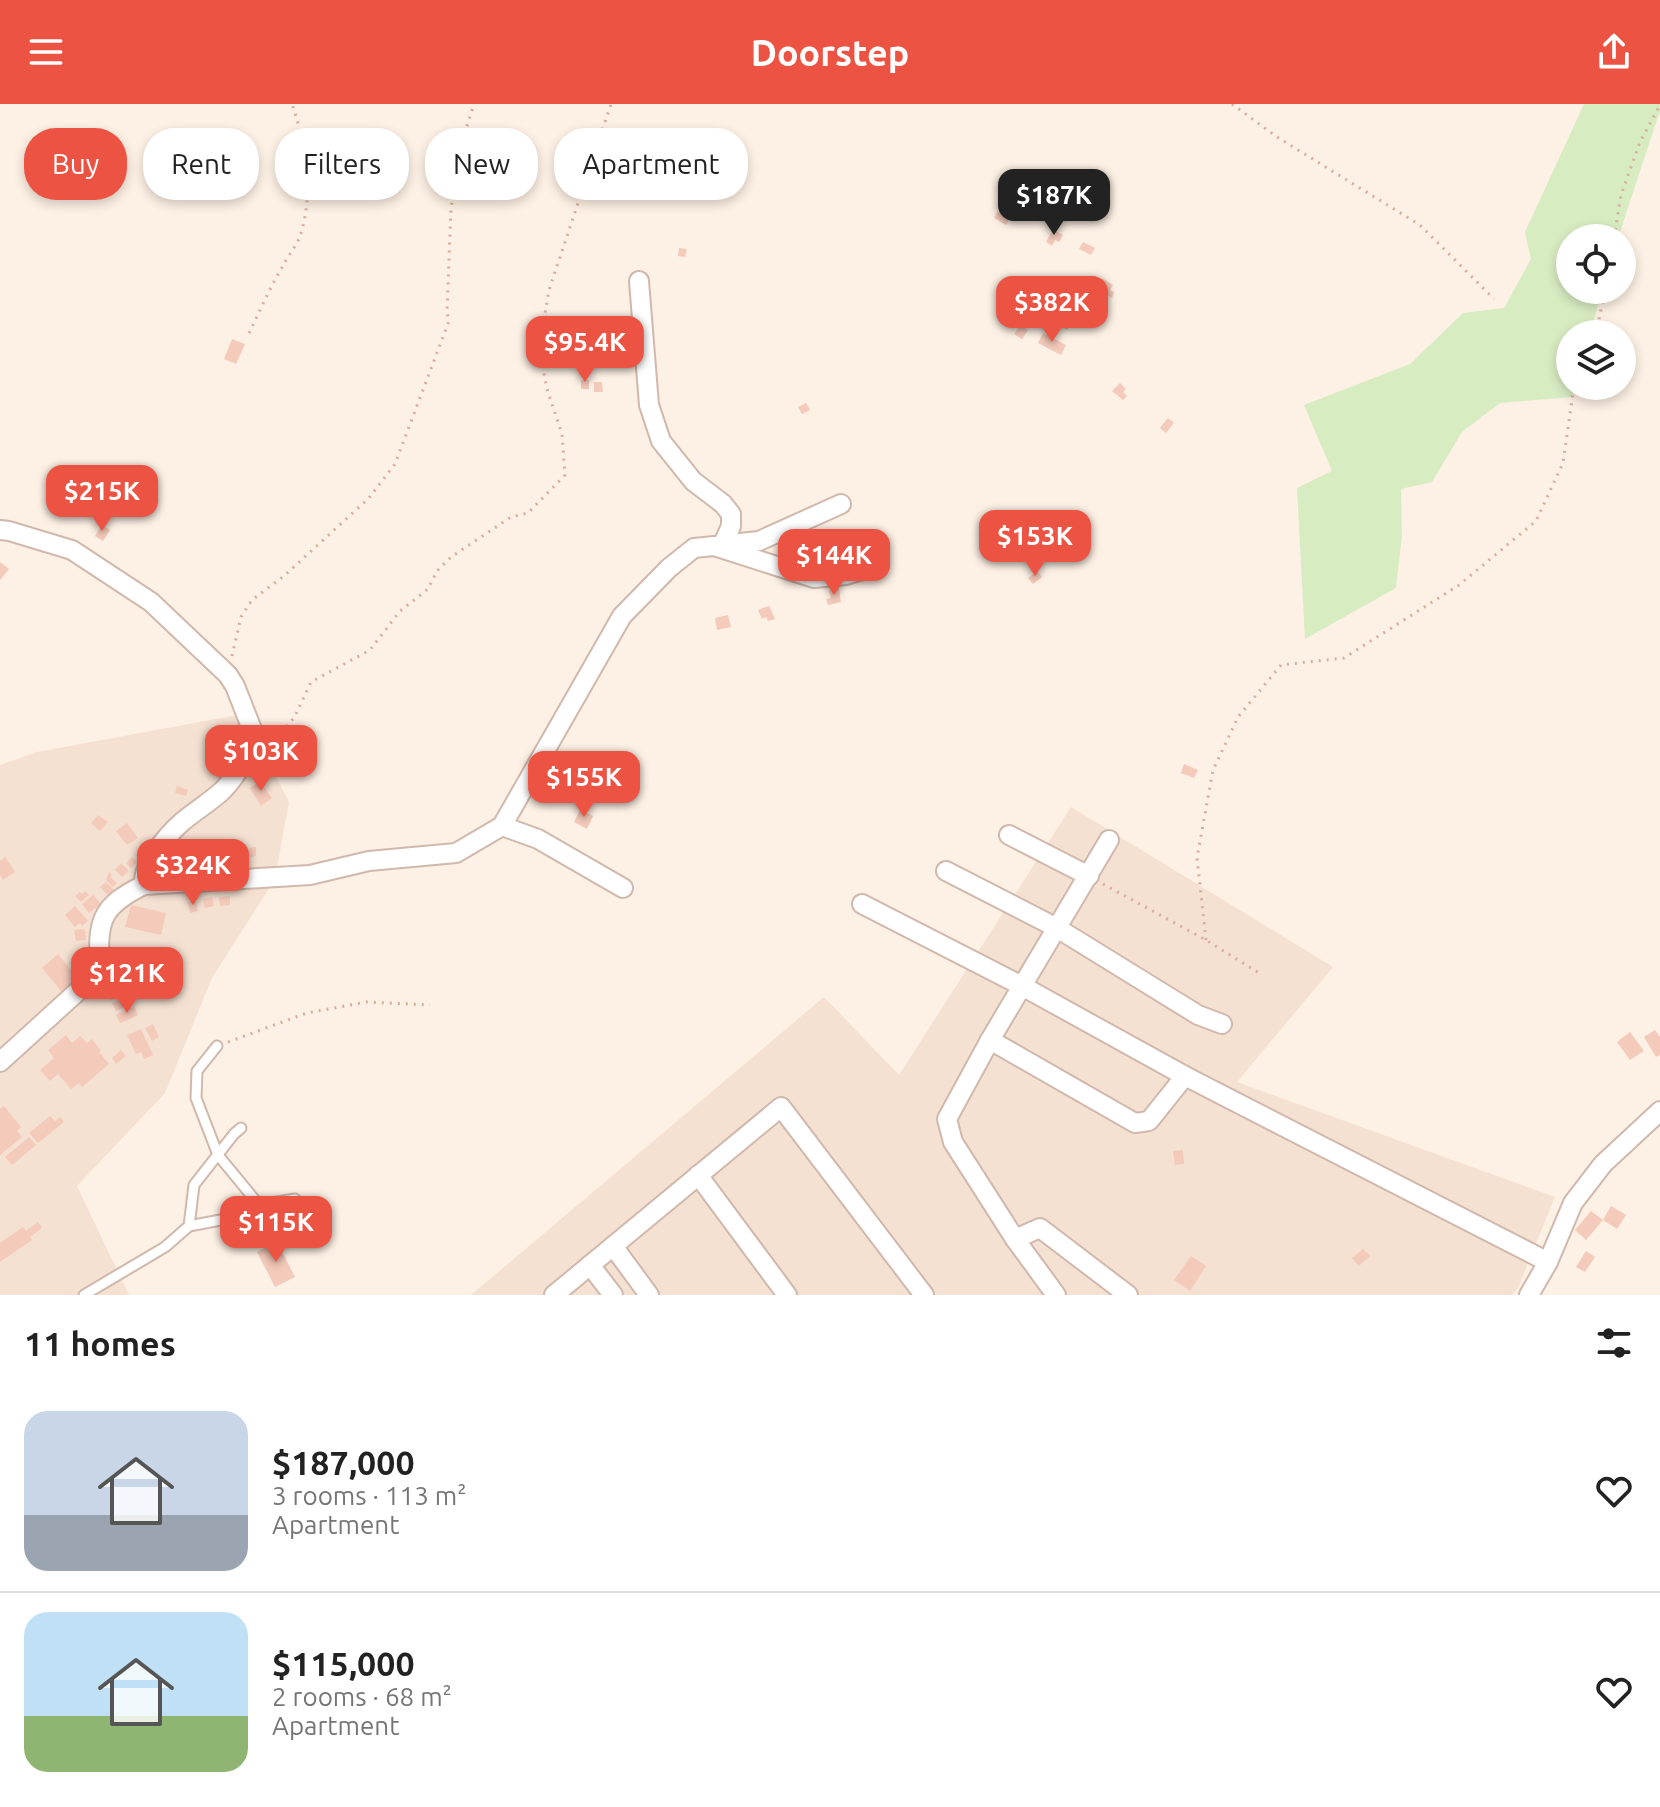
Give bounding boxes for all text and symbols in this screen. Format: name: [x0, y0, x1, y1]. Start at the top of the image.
icon: menu: [24, 30, 68, 74]
icon: share: [1592, 30, 1636, 74]
text: Doorstep: [751, 32, 909, 73]
chip: Buy: [24, 128, 127, 200]
chip: Rent: [143, 128, 259, 200]
chip: Filters: [275, 128, 409, 200]
chip: New: [425, 128, 538, 200]
chip: Apartment: [554, 128, 748, 200]
pin: $187K: [998, 169, 1110, 237]
text: $187K: [1016, 180, 1092, 209]
map controls: [1556, 224, 1636, 400]
button: locate: [1556, 224, 1636, 304]
pin: $382K: [996, 276, 1108, 344]
text: $382K: [1014, 287, 1090, 316]
pin: $95.4K: [520, 316, 650, 384]
button: layers: [1556, 320, 1636, 400]
text: $95.4K: [544, 327, 626, 356]
pin: $215K: [46, 465, 158, 533]
text: $215K: [64, 476, 140, 505]
pin: $153K: [979, 510, 1091, 578]
text: $153K: [997, 521, 1073, 550]
pin: $144K: [778, 529, 890, 597]
text: $144K: [796, 540, 872, 569]
pin: $103K: [205, 725, 317, 793]
text: $103K: [223, 736, 299, 765]
pin: $155K: [528, 751, 640, 819]
text: $155K: [546, 762, 622, 791]
pin: $324K: [137, 839, 249, 907]
text: $324K: [155, 850, 231, 879]
pin: $121K: [71, 947, 183, 1015]
text: $121K: [89, 958, 165, 987]
pin: $115K: [220, 1196, 332, 1264]
text: $115K: [238, 1207, 314, 1236]
icon: filters: [1592, 1321, 1636, 1365]
text: 11 homes: [24, 1324, 176, 1362]
icon: home: [88, 1443, 184, 1539]
text: $187,000: [272, 1443, 415, 1481]
icon: heart: [1592, 1469, 1636, 1513]
text: 3 rooms · 113 m²: [272, 1481, 467, 1510]
text: Apartment: [272, 1510, 399, 1539]
icon: home: [88, 1644, 184, 1740]
text: $115,000: [272, 1644, 415, 1682]
icon: heart: [1592, 1670, 1636, 1714]
text: 2 rooms · 68 m²: [272, 1682, 452, 1711]
text: Apartment: [272, 1711, 399, 1740]

